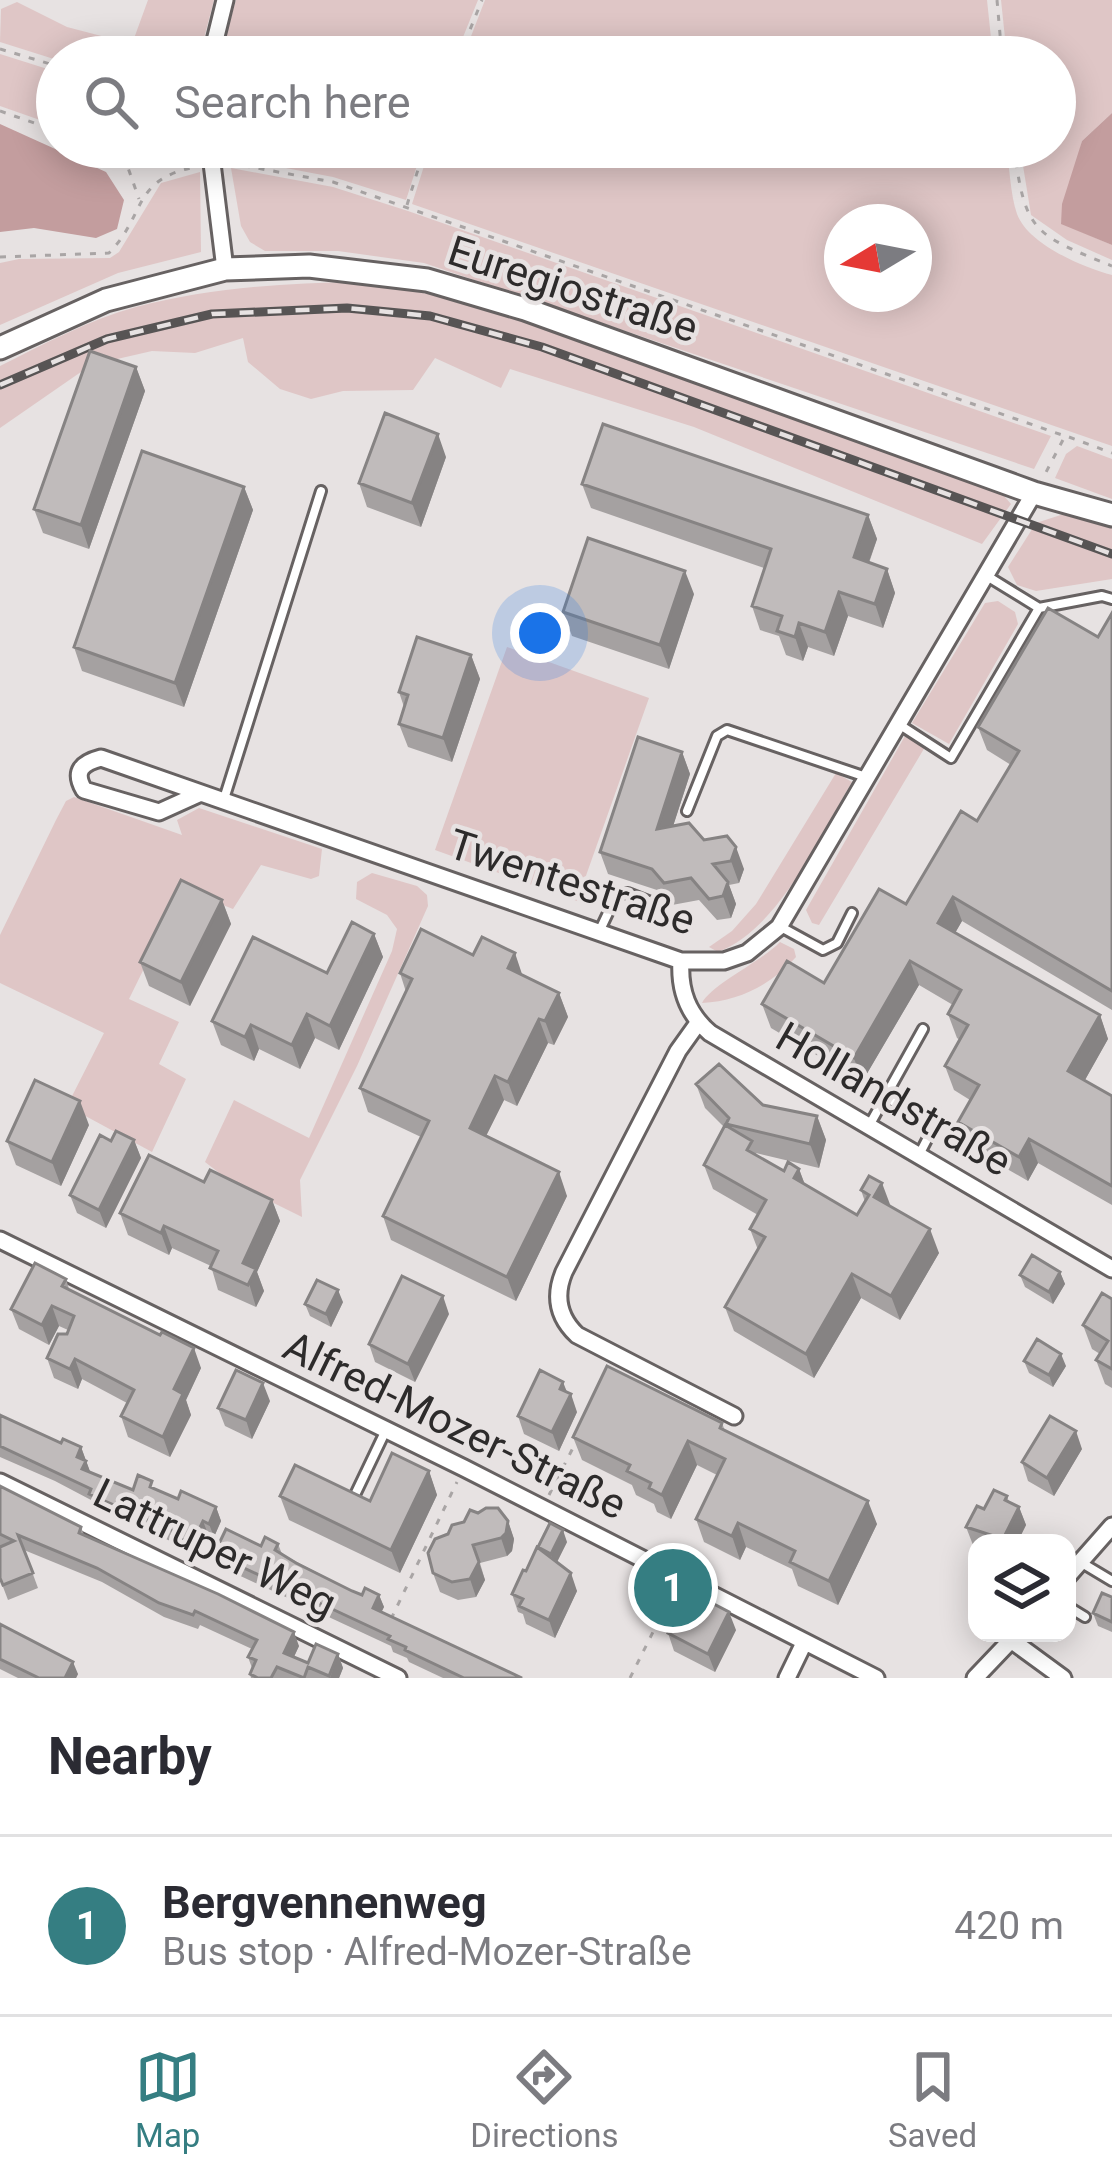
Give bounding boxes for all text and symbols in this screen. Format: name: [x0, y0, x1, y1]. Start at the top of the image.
search box: [36, 36, 1076, 168]
icon: search: [78, 69, 144, 135]
text: Search here: [174, 76, 411, 129]
north arrow: [824, 204, 932, 312]
street label: Euregiostraße: [442, 226, 704, 352]
your location: [510, 603, 570, 663]
street label: Twentestraße: [443, 819, 701, 945]
street label: Hollandstraße: [768, 1012, 1020, 1186]
street label: Alfred-Mozer-Straße: [276, 1321, 634, 1529]
street label: Lattruper Weg: [86, 1468, 344, 1628]
map controls: [968, 1534, 1076, 1642]
button: layers: [968, 1534, 1076, 1642]
pin: 1: [634, 1543, 712, 1633]
text: Nearby: [48, 1727, 212, 1786]
text: Bergvennenweg: [162, 1876, 487, 1929]
text: 1: [76, 1903, 98, 1949]
text: 420 m: [954, 1903, 1064, 1949]
text: Bus stop · Alfred-Mozer-Straße: [162, 1929, 692, 1975]
tab: Map: [135, 2044, 201, 2155]
tab: Directions: [470, 2044, 619, 2155]
tab: Saved: [888, 2044, 977, 2155]

